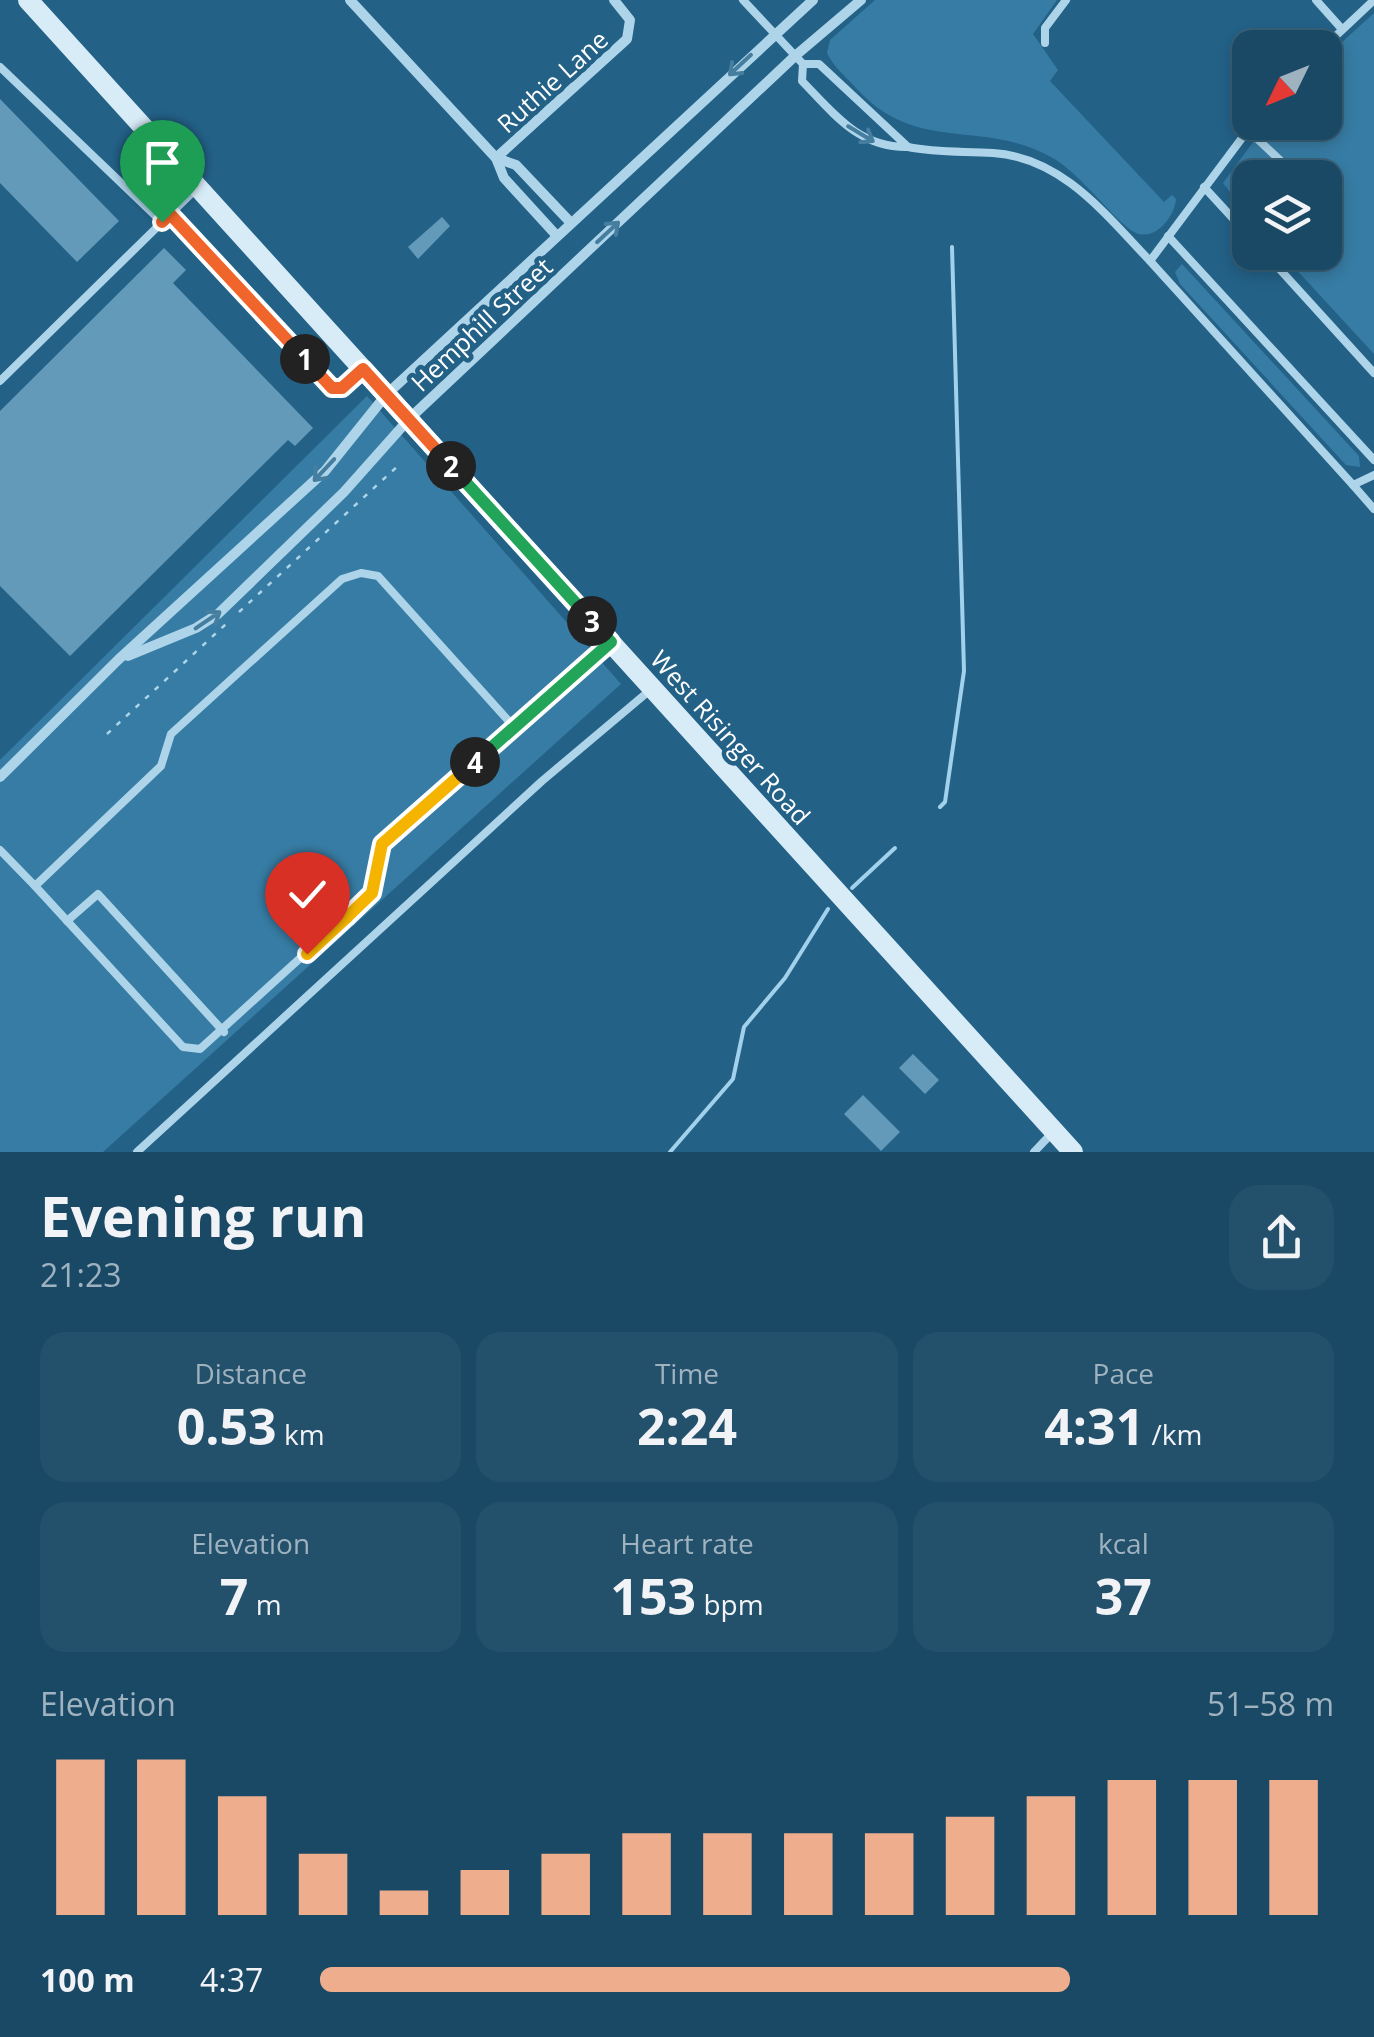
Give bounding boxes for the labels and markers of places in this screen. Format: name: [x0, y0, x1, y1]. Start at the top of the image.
pin: [120, 120, 205, 223]
pin: 1: [280, 334, 330, 384]
pin: 2: [426, 441, 476, 491]
pin: 3: [567, 596, 617, 646]
pin: 4: [450, 737, 500, 787]
pin: [265, 852, 350, 955]

